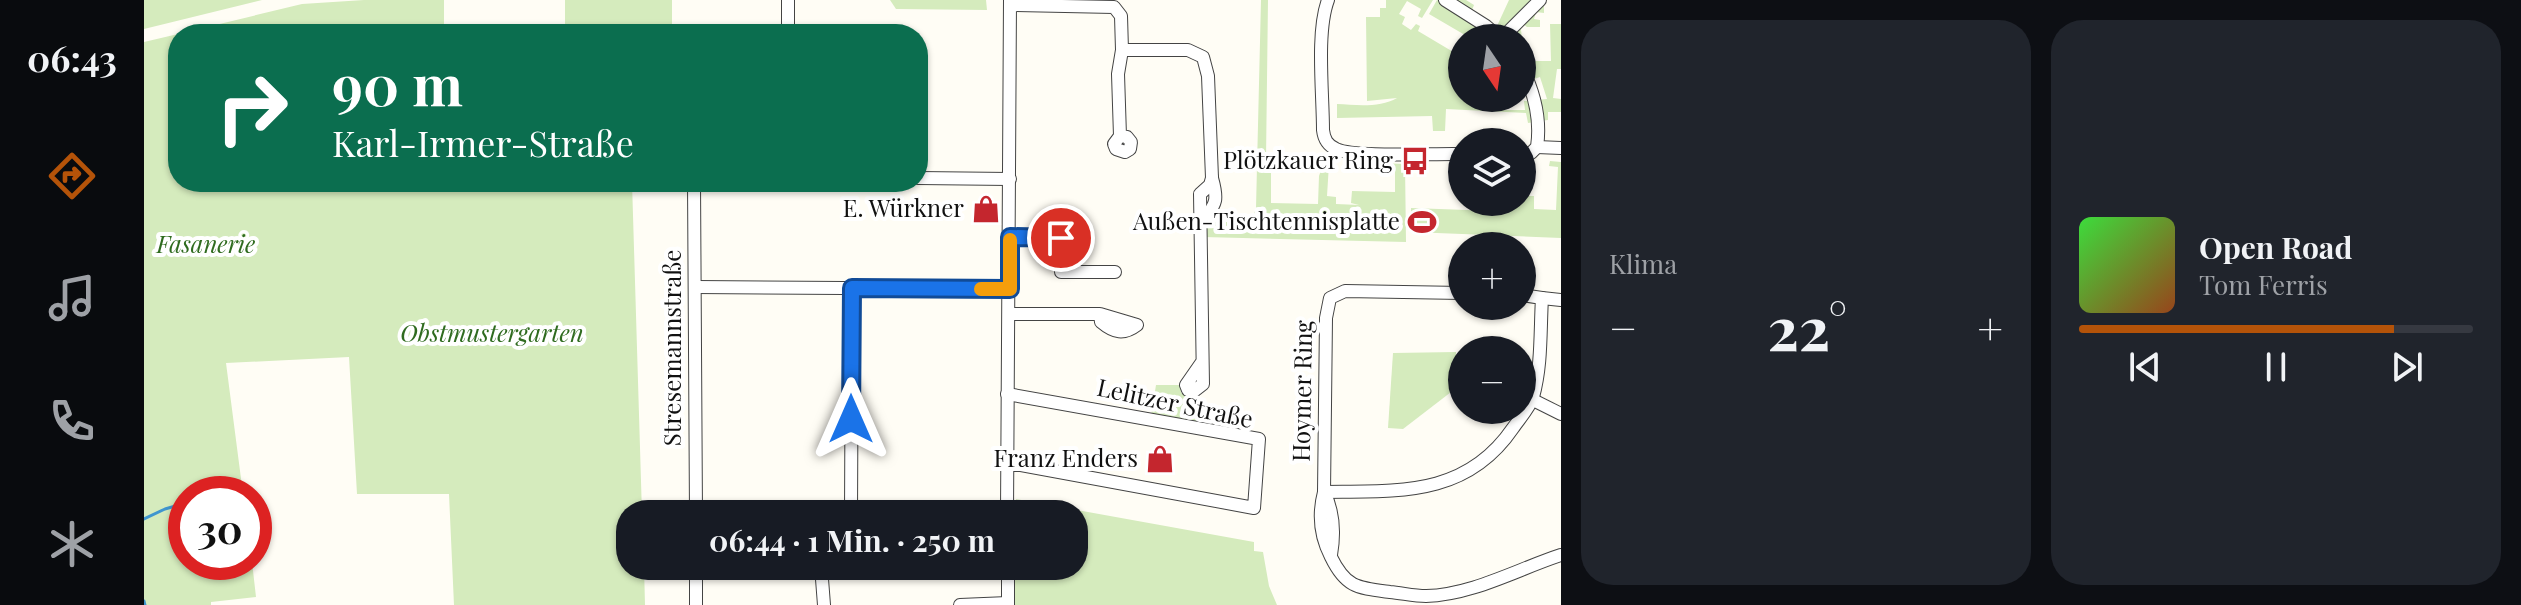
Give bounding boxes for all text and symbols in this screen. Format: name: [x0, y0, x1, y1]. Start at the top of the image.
north arrow: [1448, 24, 1536, 112]
map controls: [1448, 24, 1536, 424]
text: 06:43: [27, 33, 117, 81]
text: 90 m: [332, 46, 463, 121]
icon: right: [200, 56, 304, 160]
text: Karl-Irmer-Straße: [332, 118, 634, 166]
button: layers: [1448, 128, 1536, 216]
place label: Plötzkauer Ring: [1223, 143, 1393, 175]
bus stop icon: Plötzkauer Ring: [1400, 146, 1430, 176]
icon: directions: [44, 148, 100, 204]
place label: E. Würkner: [843, 191, 964, 223]
shop icon: E. Würkner: [971, 194, 1001, 224]
pin: [1027, 204, 1095, 272]
place label: Außen-Tischtennisplatte: [1132, 204, 1400, 236]
sports icon: Außen-Tischtennisplatte: [1407, 207, 1437, 237]
icon: arrive: [1039, 216, 1083, 260]
park label: Fasanerie: [156, 227, 255, 259]
text: Open Road: [2199, 227, 2352, 267]
button: +: [1448, 232, 1536, 320]
text: Klima: [1609, 246, 1677, 281]
street label: Stresemannstraße: [655, 250, 687, 446]
text: Tom Ferris: [2199, 267, 2328, 302]
icon: music: [44, 270, 100, 326]
text: 22°: [1767, 286, 1847, 366]
text: −: [1609, 297, 1637, 356]
text: +: [1977, 297, 2003, 356]
park label: Obstmustergarten: [400, 316, 584, 348]
street label: Hoymer Ring: [1284, 320, 1318, 462]
button: −: [1448, 336, 1536, 424]
icon: previous: [2123, 345, 2167, 389]
icon: pause: [2254, 345, 2298, 389]
icon: next: [2385, 345, 2429, 389]
street label: Lelitzer Straße: [1095, 370, 1256, 434]
position arrow: [809, 377, 893, 461]
icon: phone: [44, 393, 100, 449]
place label: Franz Enders: [994, 441, 1138, 473]
shop icon: Franz Enders: [1145, 444, 1175, 474]
speed limit sign: 30: [168, 476, 272, 580]
icon: climate: [44, 516, 100, 572]
text: 06:44 · 1 Min. · 250 m: [709, 520, 995, 560]

